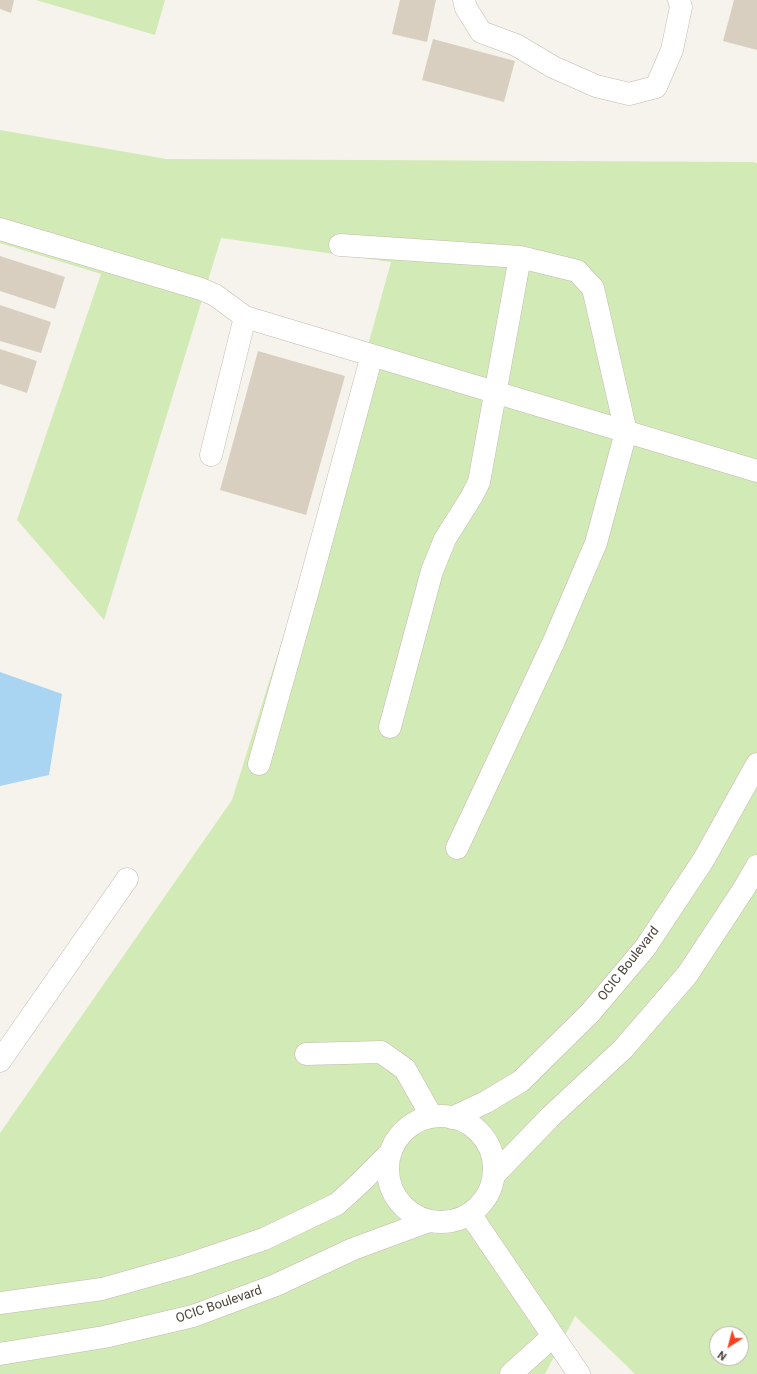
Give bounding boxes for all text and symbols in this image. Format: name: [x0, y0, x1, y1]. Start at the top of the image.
street label: OCIC Boulevard: [595, 924, 663, 1004]
street label: OCIC Boulevard: [174, 1283, 264, 1327]
north arrow: [709, 1326, 749, 1366]
text: N: [715, 1348, 729, 1363]

